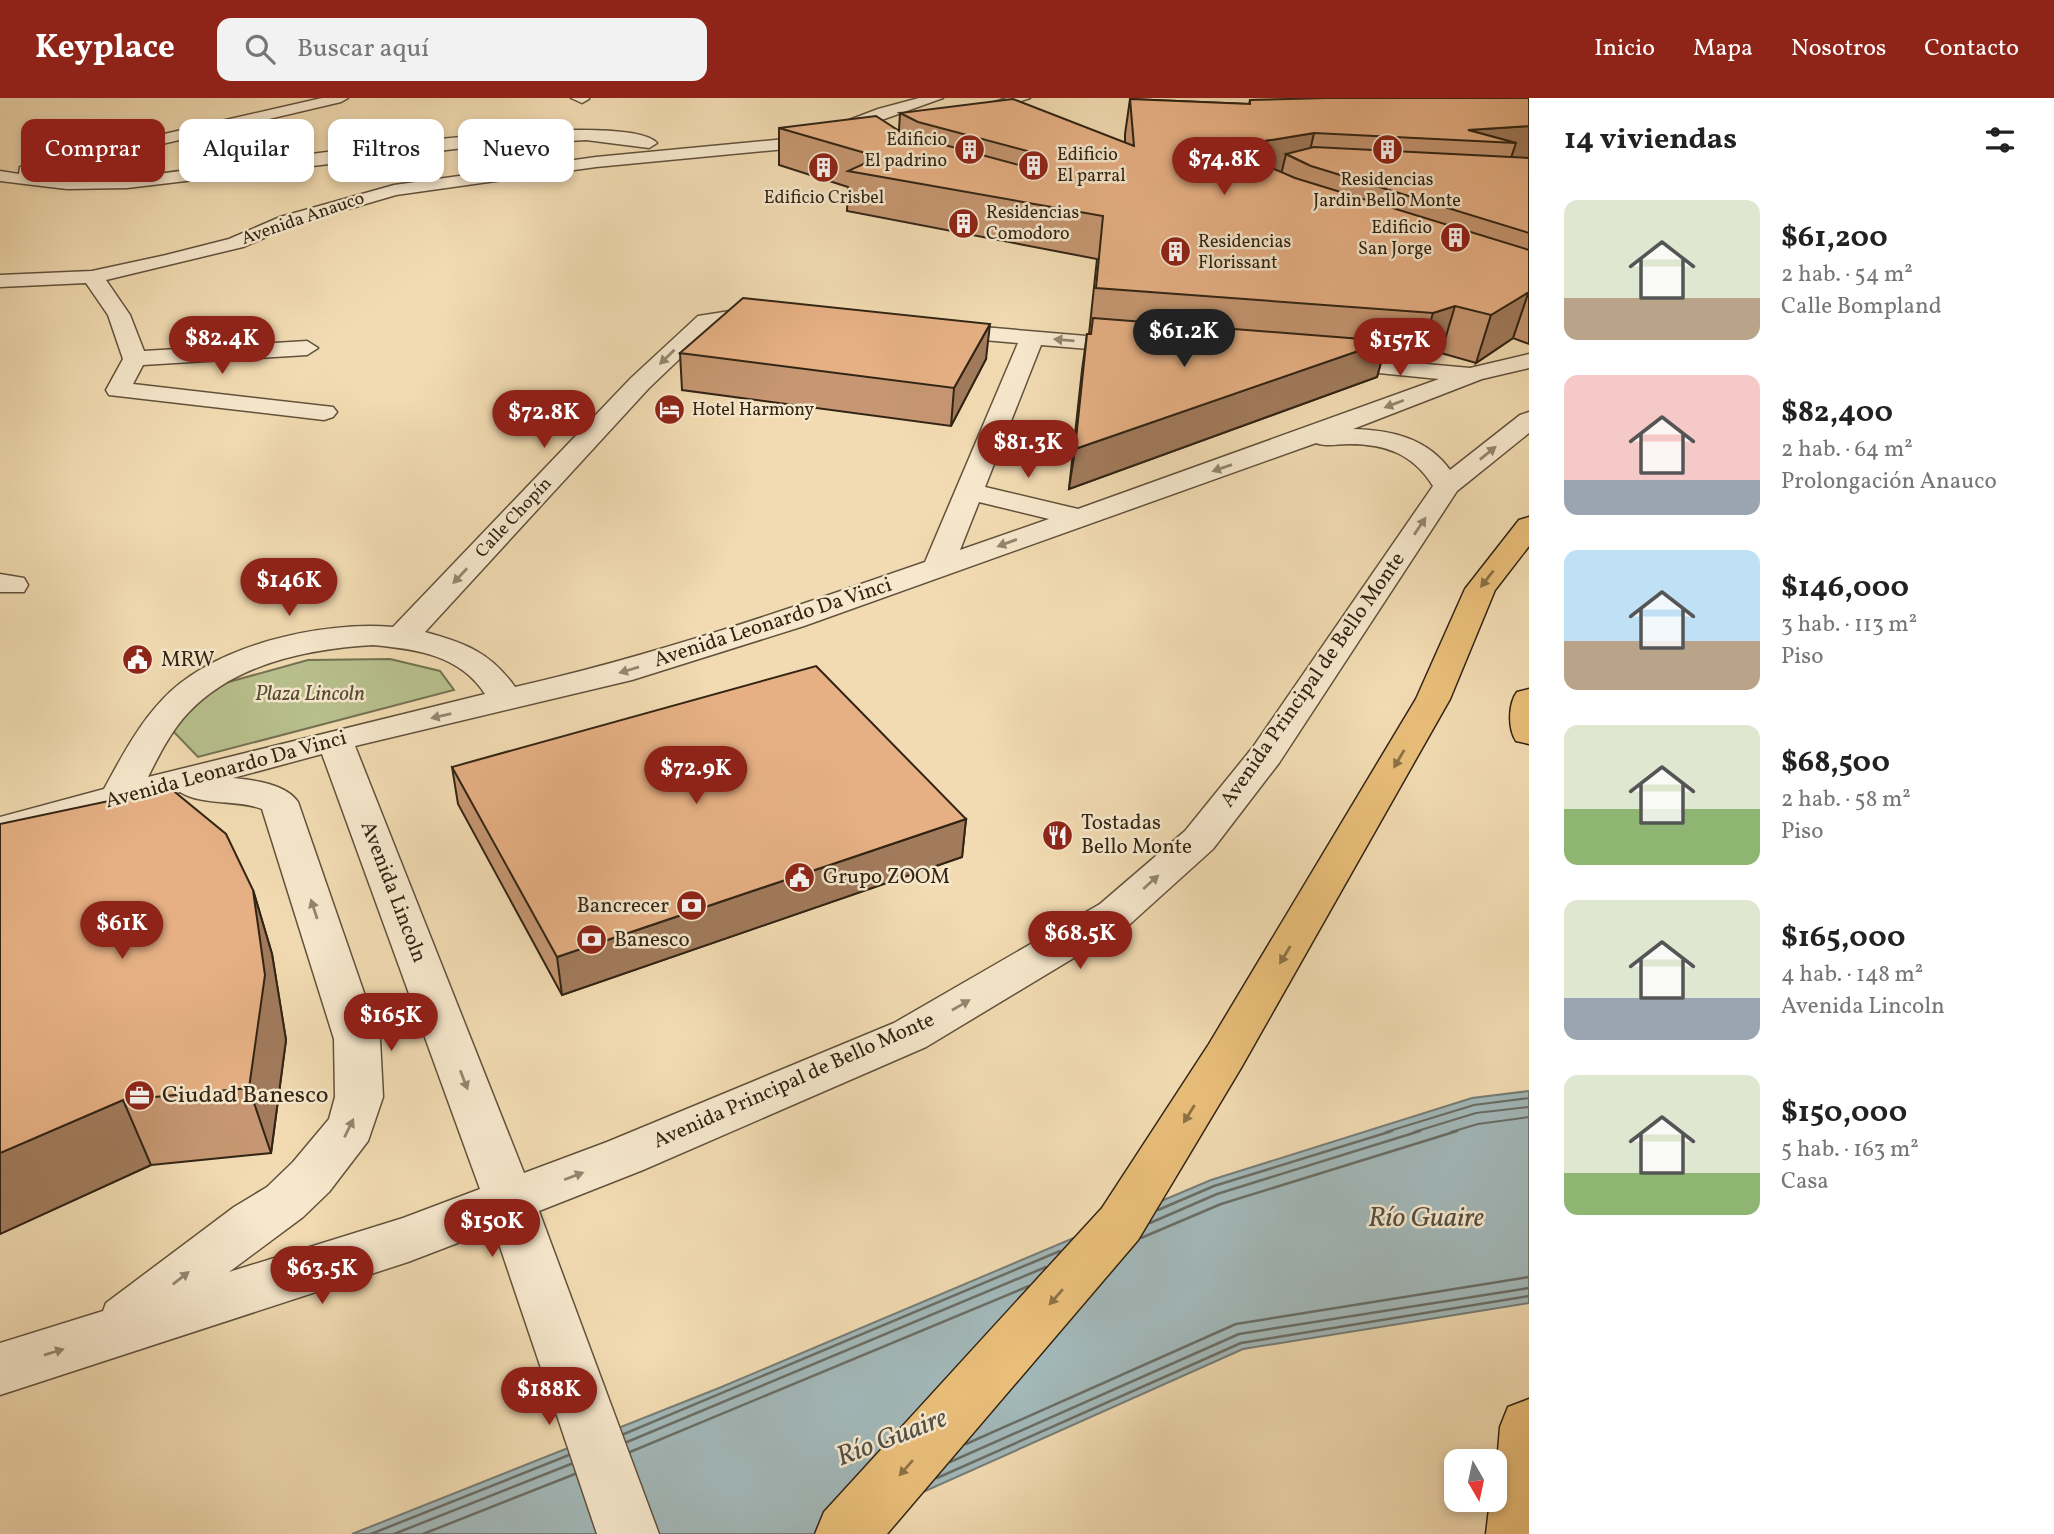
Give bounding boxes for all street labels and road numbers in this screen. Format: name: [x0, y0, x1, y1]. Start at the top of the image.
street label: Avenida Anauco: [238, 186, 368, 252]
street label: Calle Chopín: [470, 472, 558, 564]
street label: Avenida Principal de Bello Monte: [1214, 547, 1412, 813]
street label: Avenida Leonardo Da Vinci: [650, 571, 896, 675]
street label: Avenida Leonardo Da Vinci: [102, 724, 350, 816]
street label: Avenida Lincoln: [353, 817, 433, 967]
street label: Avenida Principal de Bello Monte: [649, 1006, 939, 1156]

